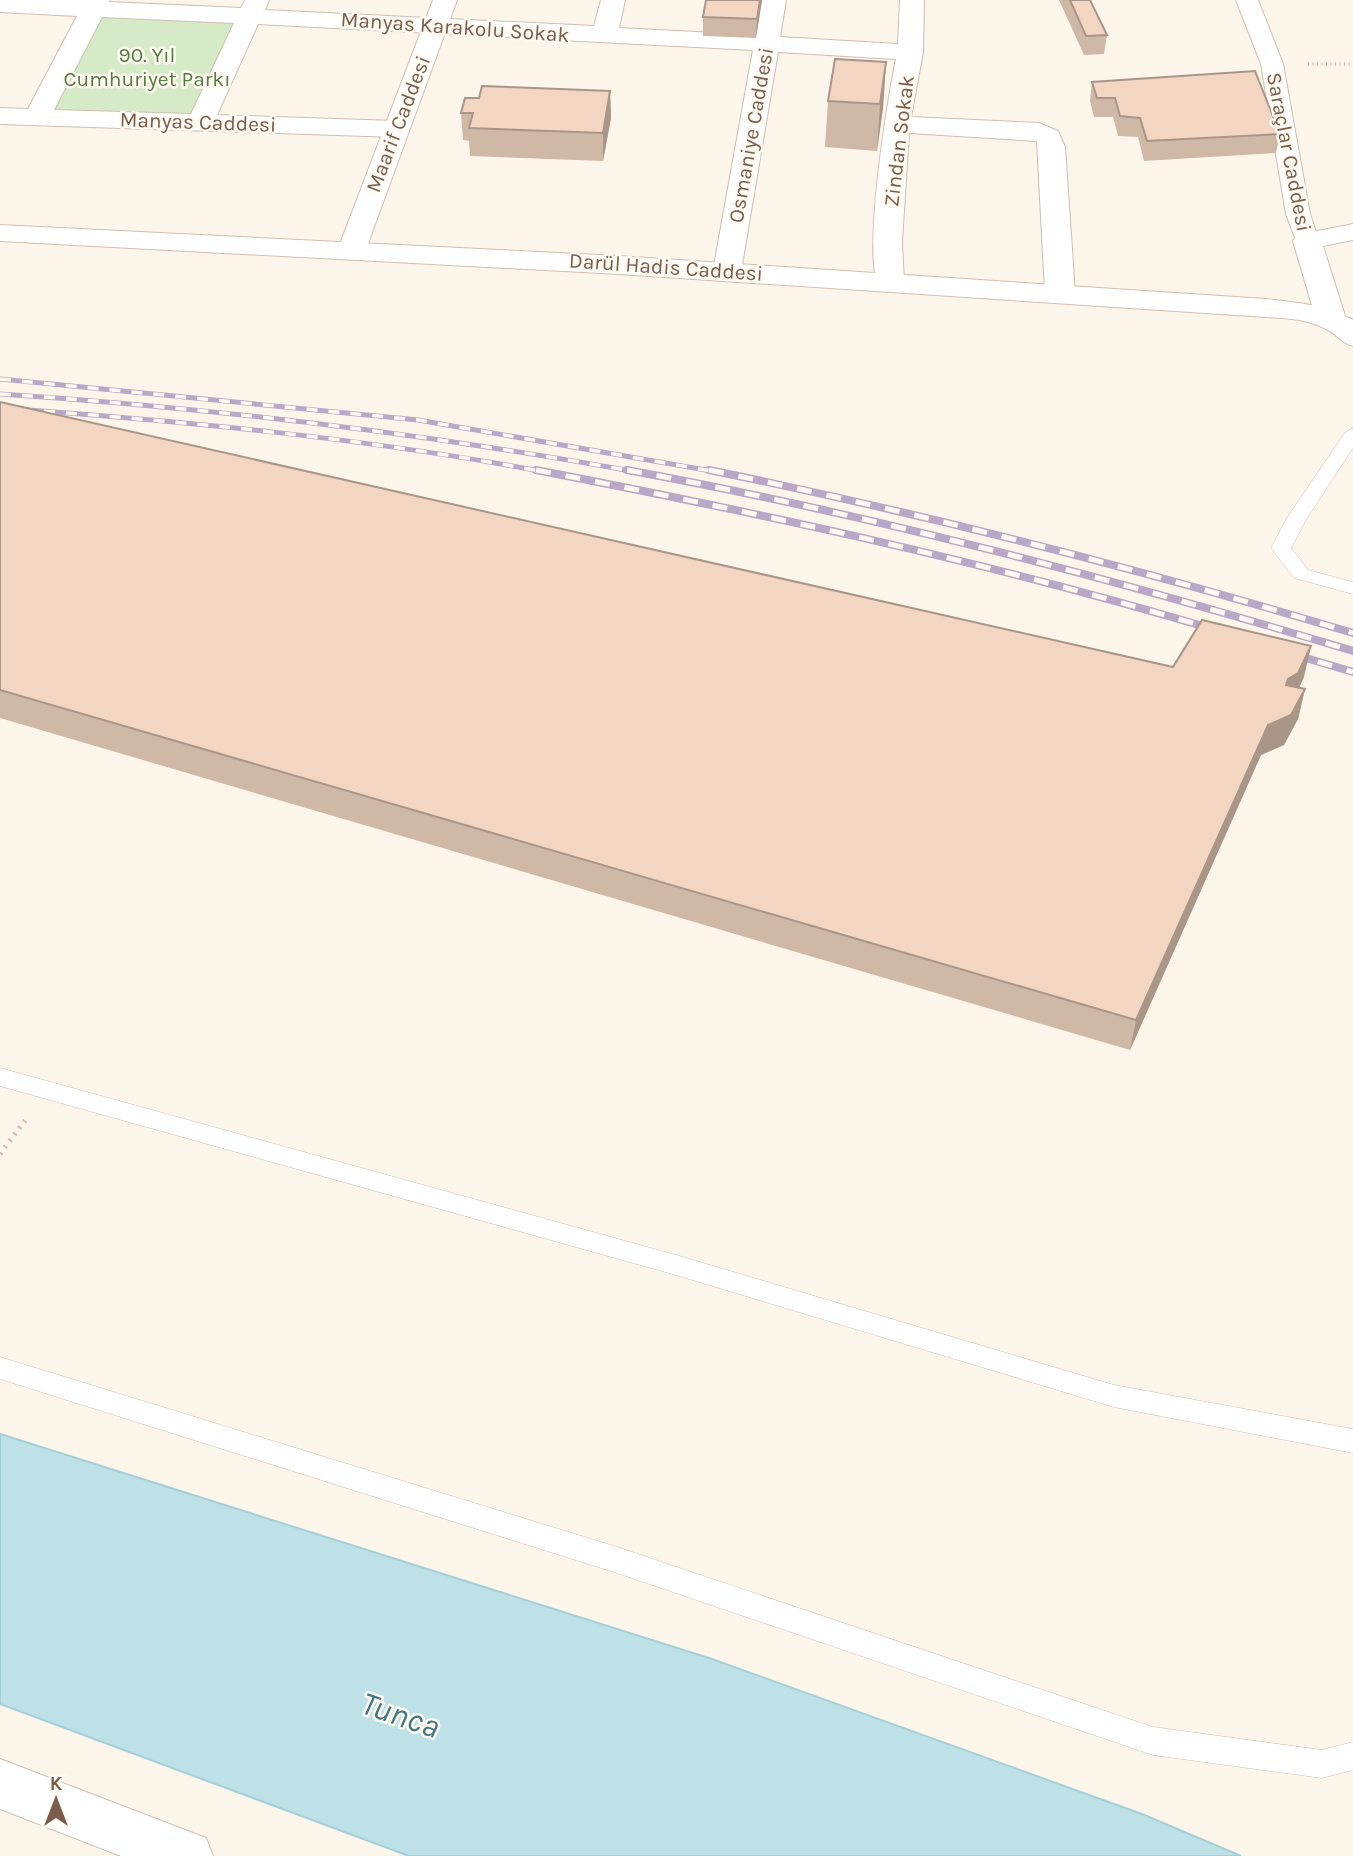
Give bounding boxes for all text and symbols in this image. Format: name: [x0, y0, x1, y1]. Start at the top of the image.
street label: Manyas Karakolu Sokak: [340, 7, 570, 47]
park label: 90. Yıl Cumhuriyet Parkı: [64, 43, 230, 91]
street label: Osmaniye Caddesi: [724, 45, 778, 225]
street label: Maarif Caddesi: [361, 52, 435, 196]
street label: Saraçlar Caddesi: [1262, 70, 1316, 234]
street label: Zindan Sokak: [879, 74, 919, 208]
street label: Manyas Caddesi: [119, 107, 277, 137]
street label: Darül Hadis Caddesi: [568, 248, 764, 286]
water label: Tunca: [356, 1684, 445, 1746]
north arrow: [21, 1765, 91, 1835]
text: K: [50, 1773, 63, 1795]

